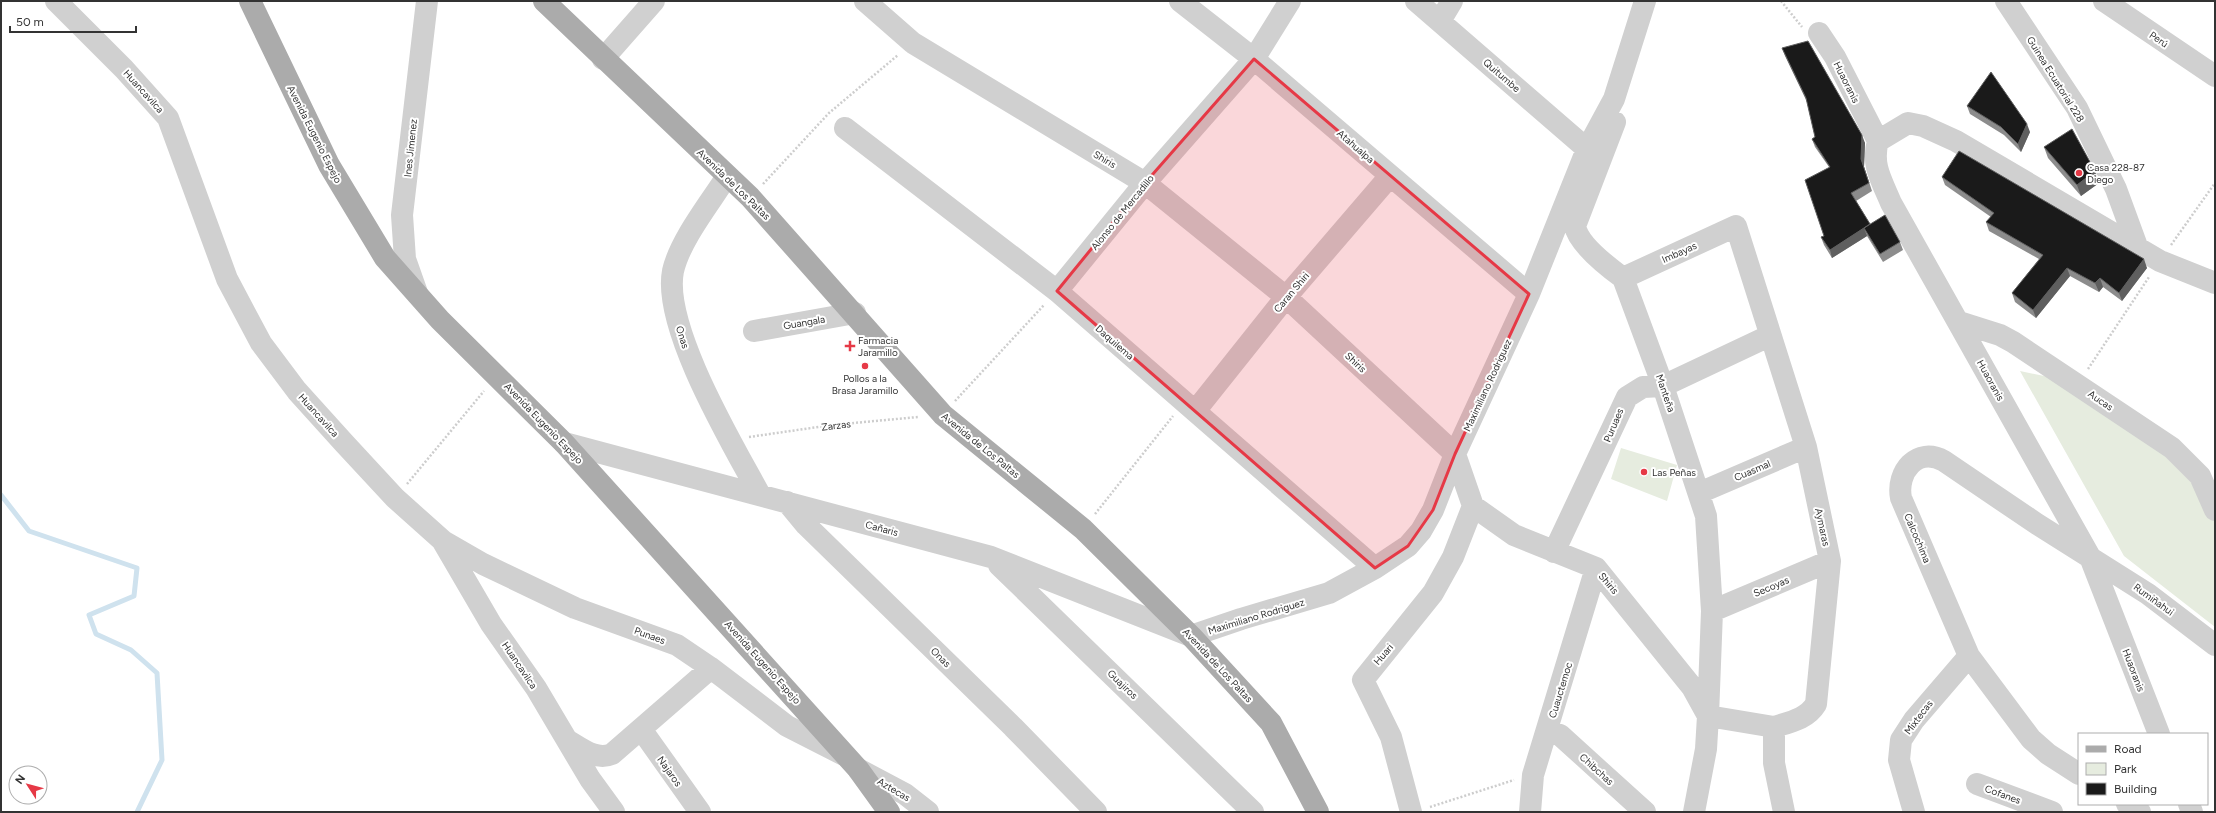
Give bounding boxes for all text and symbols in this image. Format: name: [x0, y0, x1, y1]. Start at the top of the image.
scale bar: [10, 8, 136, 34]
text: 50 m: [16, 15, 44, 29]
street label: Perú: [2147, 28, 2171, 50]
street label: Guinea Ecuatorial 228: [2024, 34, 2087, 124]
street label: Quitumbe: [1480, 56, 1523, 95]
street label: Huaoranis: [1831, 59, 1863, 106]
street label: Huancavilca: [121, 67, 167, 116]
street label: Avenida Eugenio Espejo: [284, 83, 345, 185]
street label: Ines Jimenez: [401, 118, 420, 178]
street label: Atahualpa: [1334, 127, 1377, 166]
street label: Avenida de Los Paltas: [694, 146, 773, 223]
street label: Shiris: [1091, 148, 1119, 171]
place label: Casa 228-87 Diego: [2087, 161, 2145, 186]
marker: Casa 228-87 Diego: [2074, 168, 2084, 178]
street label: Alonso de Mercadillo: [1088, 172, 1157, 253]
street label: Imbayas: [1660, 239, 1699, 266]
street label: Caran Shiri: [1271, 270, 1312, 315]
street label: Guangala: [782, 312, 826, 333]
street label: Daquilema: [1093, 322, 1137, 363]
street label: Onas: [673, 324, 692, 350]
place label: Farmacia Jaramillo: [858, 334, 898, 359]
street label: Maximiliano Rodriguez: [1460, 337, 1515, 433]
marker: Farmacia Jaramillo: [845, 341, 855, 351]
street label: Shiris: [1342, 349, 1369, 376]
street label: Huaoranis: [1974, 357, 2007, 403]
marker: Pollos a la Brasa Jaramillo: [860, 361, 870, 371]
place label: Pollos a la Brasa Jaramillo: [832, 372, 898, 397]
street label: Manteña: [1653, 373, 1678, 414]
street label: Avenida Eugenio Espejo: [501, 380, 586, 467]
street label: Aucas: [2086, 387, 2116, 414]
street label: Huancavilca: [296, 391, 342, 440]
street label: Puruaes: [1601, 406, 1627, 444]
street label: Avenida de Los Paltas: [939, 410, 1023, 481]
street label: Zarzas: [821, 417, 852, 434]
street label: Cuasmal: [1732, 457, 1772, 484]
place label: Las Peñas: [1652, 466, 1696, 479]
marker: Las Peñas: [1639, 467, 1649, 477]
street label: Aymaras: [1812, 507, 1833, 548]
street label: Calcochima: [1901, 511, 1934, 565]
street label: Cañaris: [864, 518, 900, 539]
street label: Shiris: [1596, 570, 1622, 597]
street label: Secoyas: [1751, 573, 1791, 600]
street label: Rumiñahui: [2131, 580, 2176, 618]
street label: Maximiliano Rodriguez: [1206, 596, 1306, 637]
street label: Avenida Eugenio Espejo: [722, 618, 804, 707]
street label: Punaes: [633, 624, 667, 647]
street label: Avenida de Los Paltas: [1180, 625, 1256, 705]
street label: Huancavilca: [499, 639, 540, 691]
street label: Huari: [1371, 641, 1396, 668]
street label: Onas: [928, 645, 954, 670]
street label: Huaoranis: [2119, 647, 2148, 694]
street label: Cuauctemoc: [1546, 660, 1575, 720]
street label: Guajiros: [1105, 667, 1141, 702]
street label: Mixtecas: [1901, 697, 1936, 737]
legend: [2078, 733, 2208, 805]
text: Road: [2114, 742, 2142, 756]
street label: Chibchas: [1577, 751, 1617, 788]
street label: Najaros: [654, 753, 685, 789]
text: Park: [2114, 762, 2137, 776]
north arrow: [8, 765, 48, 805]
text: N: [13, 772, 28, 787]
street label: Aztecas: [875, 775, 913, 804]
street label: Cofanes: [1983, 782, 2023, 807]
text: Building: [2114, 782, 2157, 796]

